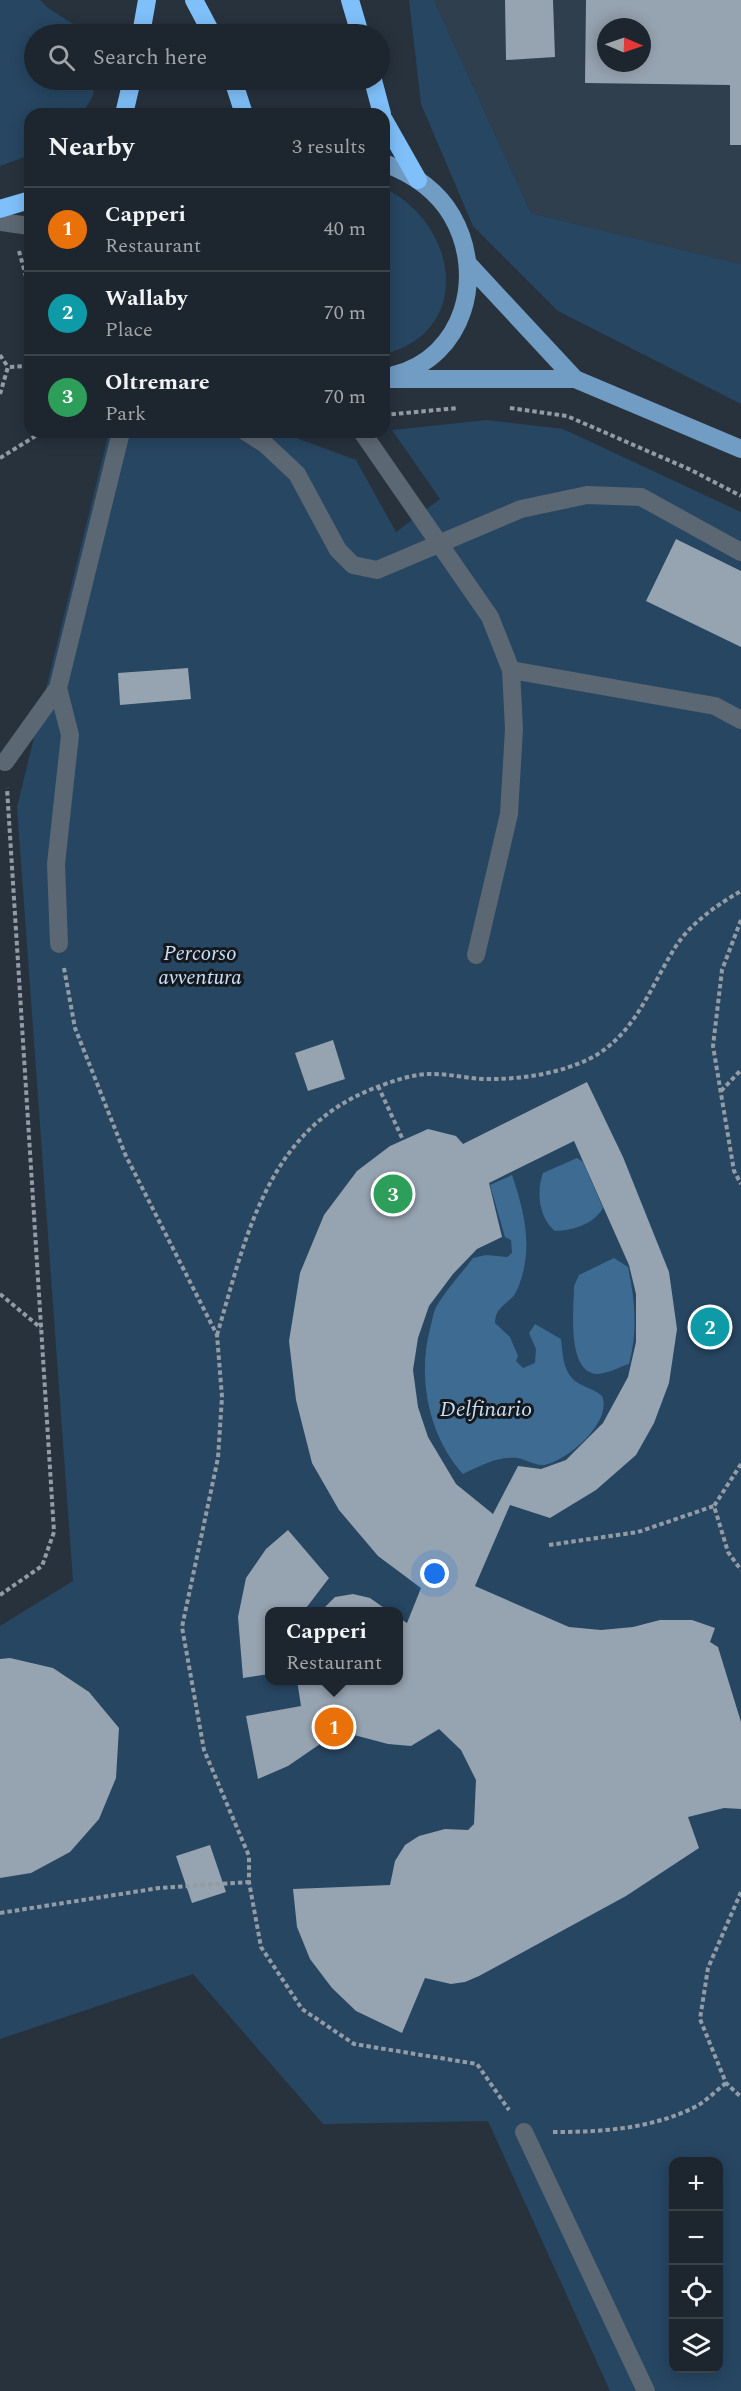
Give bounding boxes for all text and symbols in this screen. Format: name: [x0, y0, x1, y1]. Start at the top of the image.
north arrow: [597, 18, 651, 72]
search box: [24, 24, 390, 90]
icon: search: [45, 41, 78, 74]
text: Search here: [93, 41, 207, 74]
text: Nearby: [48, 127, 134, 167]
text: 3 results: [292, 132, 366, 162]
text: Capperi: [105, 198, 186, 231]
text: 1: [62, 214, 73, 244]
text: 40 m: [324, 214, 366, 244]
text: Restaurant: [105, 231, 201, 261]
text: Wallaby: [105, 282, 188, 315]
text: 2: [62, 298, 73, 328]
text: 70 m: [324, 298, 366, 328]
text: Place: [105, 315, 153, 345]
text: Oltremare: [105, 366, 210, 399]
text: 3: [62, 382, 73, 412]
text: 70 m: [324, 382, 366, 412]
text: Park: [105, 399, 146, 429]
park label: Percorso avventura: [158, 938, 242, 994]
pin: 3: [374, 1172, 412, 1216]
pin: 2: [690, 1304, 730, 1350]
water label: Delfinario: [440, 1393, 532, 1426]
your location: [420, 1559, 449, 1588]
popup: [265, 1607, 403, 1685]
text: Capperi: [286, 1615, 367, 1648]
text: Restaurant: [286, 1648, 382, 1678]
pin: 1: [314, 1704, 354, 1750]
map controls: [669, 2157, 723, 2373]
button: +: [669, 2157, 723, 2211]
button: −: [669, 2211, 723, 2265]
button: locate: [669, 2265, 723, 2319]
button: layers: [669, 2319, 723, 2373]

